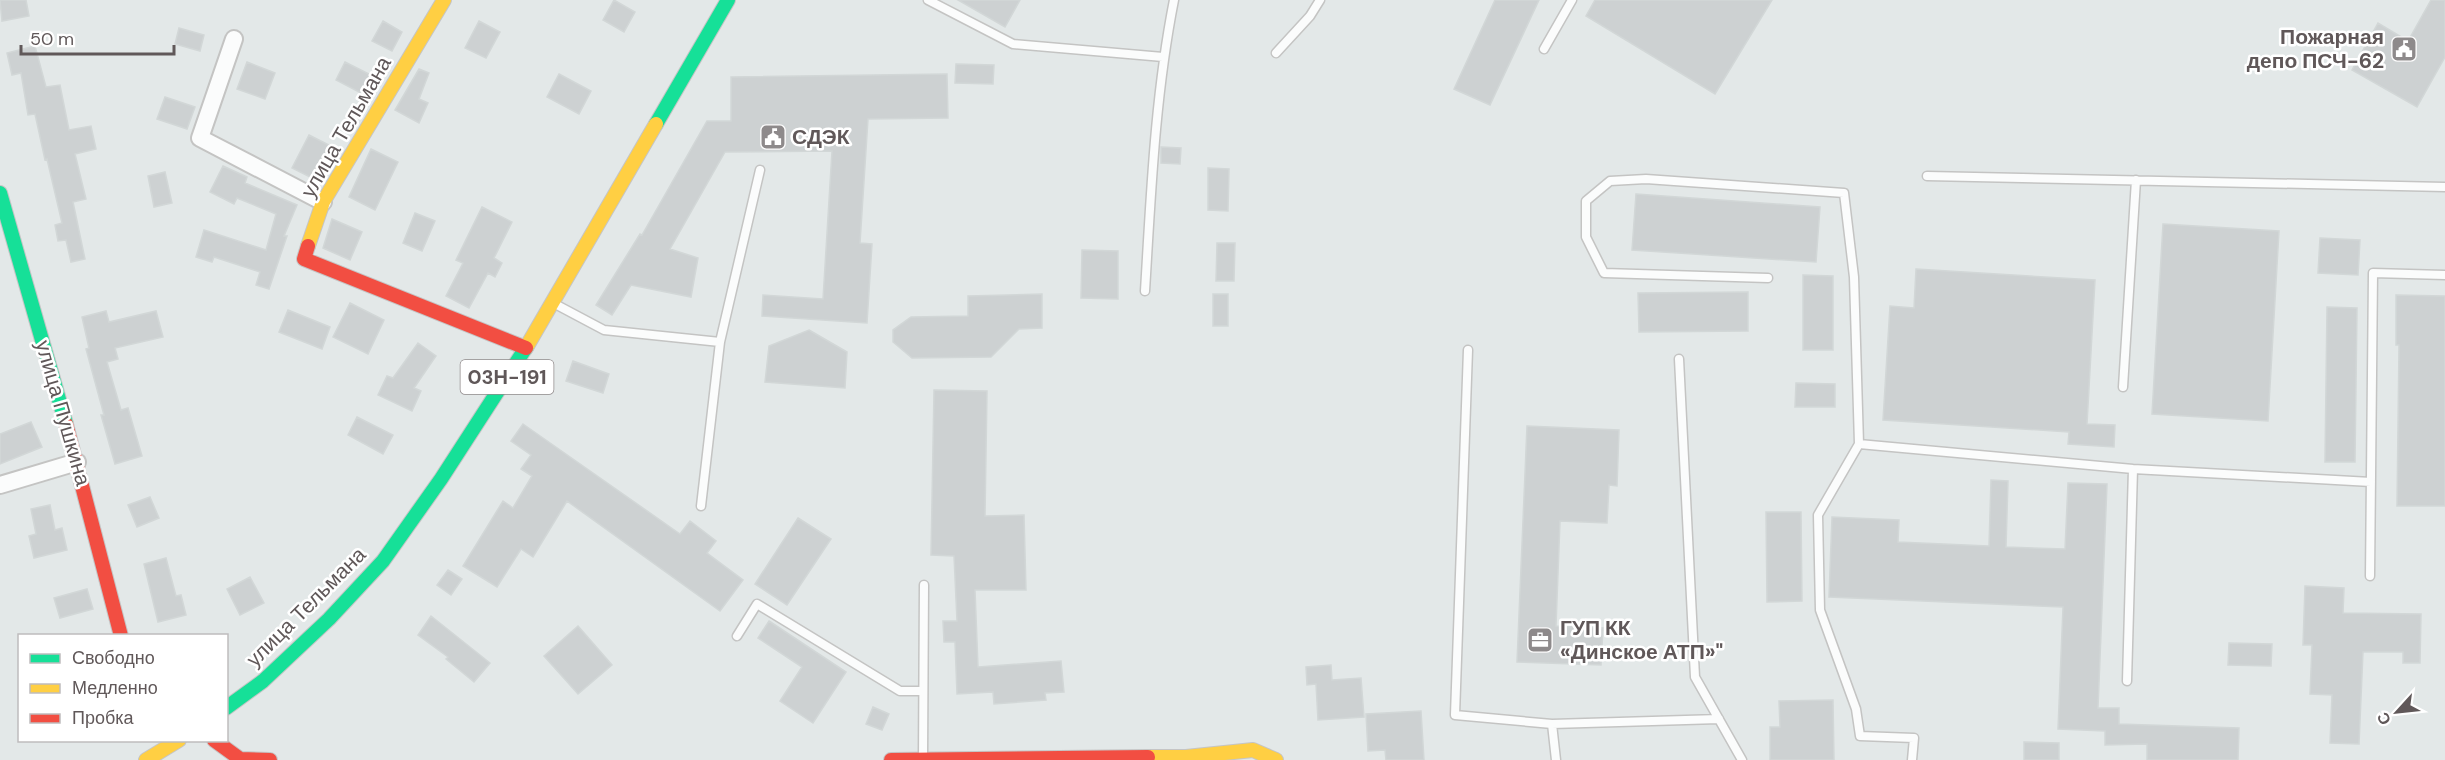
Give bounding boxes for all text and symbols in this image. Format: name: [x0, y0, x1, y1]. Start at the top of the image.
scale bar: [21, 18, 174, 56]
place label: Пожарная депо ПСЧ-62: [2247, 23, 2384, 75]
text: 50 m: [30, 27, 74, 51]
public building icon: Пожарная депо ПСЧ-62: [2389, 34, 2419, 64]
street label: улица Тельмана: [294, 51, 398, 203]
public building icon: СДЭК: [758, 122, 788, 152]
place label: СДЭК: [792, 123, 850, 151]
street label: улица Пушкина: [29, 337, 97, 489]
road number: 03Н-191: [460, 360, 554, 394]
street label: улица Тельмана: [240, 541, 372, 673]
place label: ГУП КК «Динское АТП»": [1560, 614, 1723, 666]
office icon: ГУП КК «Динское АТП»": [1525, 625, 1555, 655]
legend: [18, 634, 228, 742]
text: Свободно: [72, 646, 155, 670]
text: Медленно: [72, 676, 158, 700]
north arrow: [2367, 682, 2427, 742]
text: Пробка: [72, 706, 135, 730]
text: С: [2372, 708, 2396, 729]

